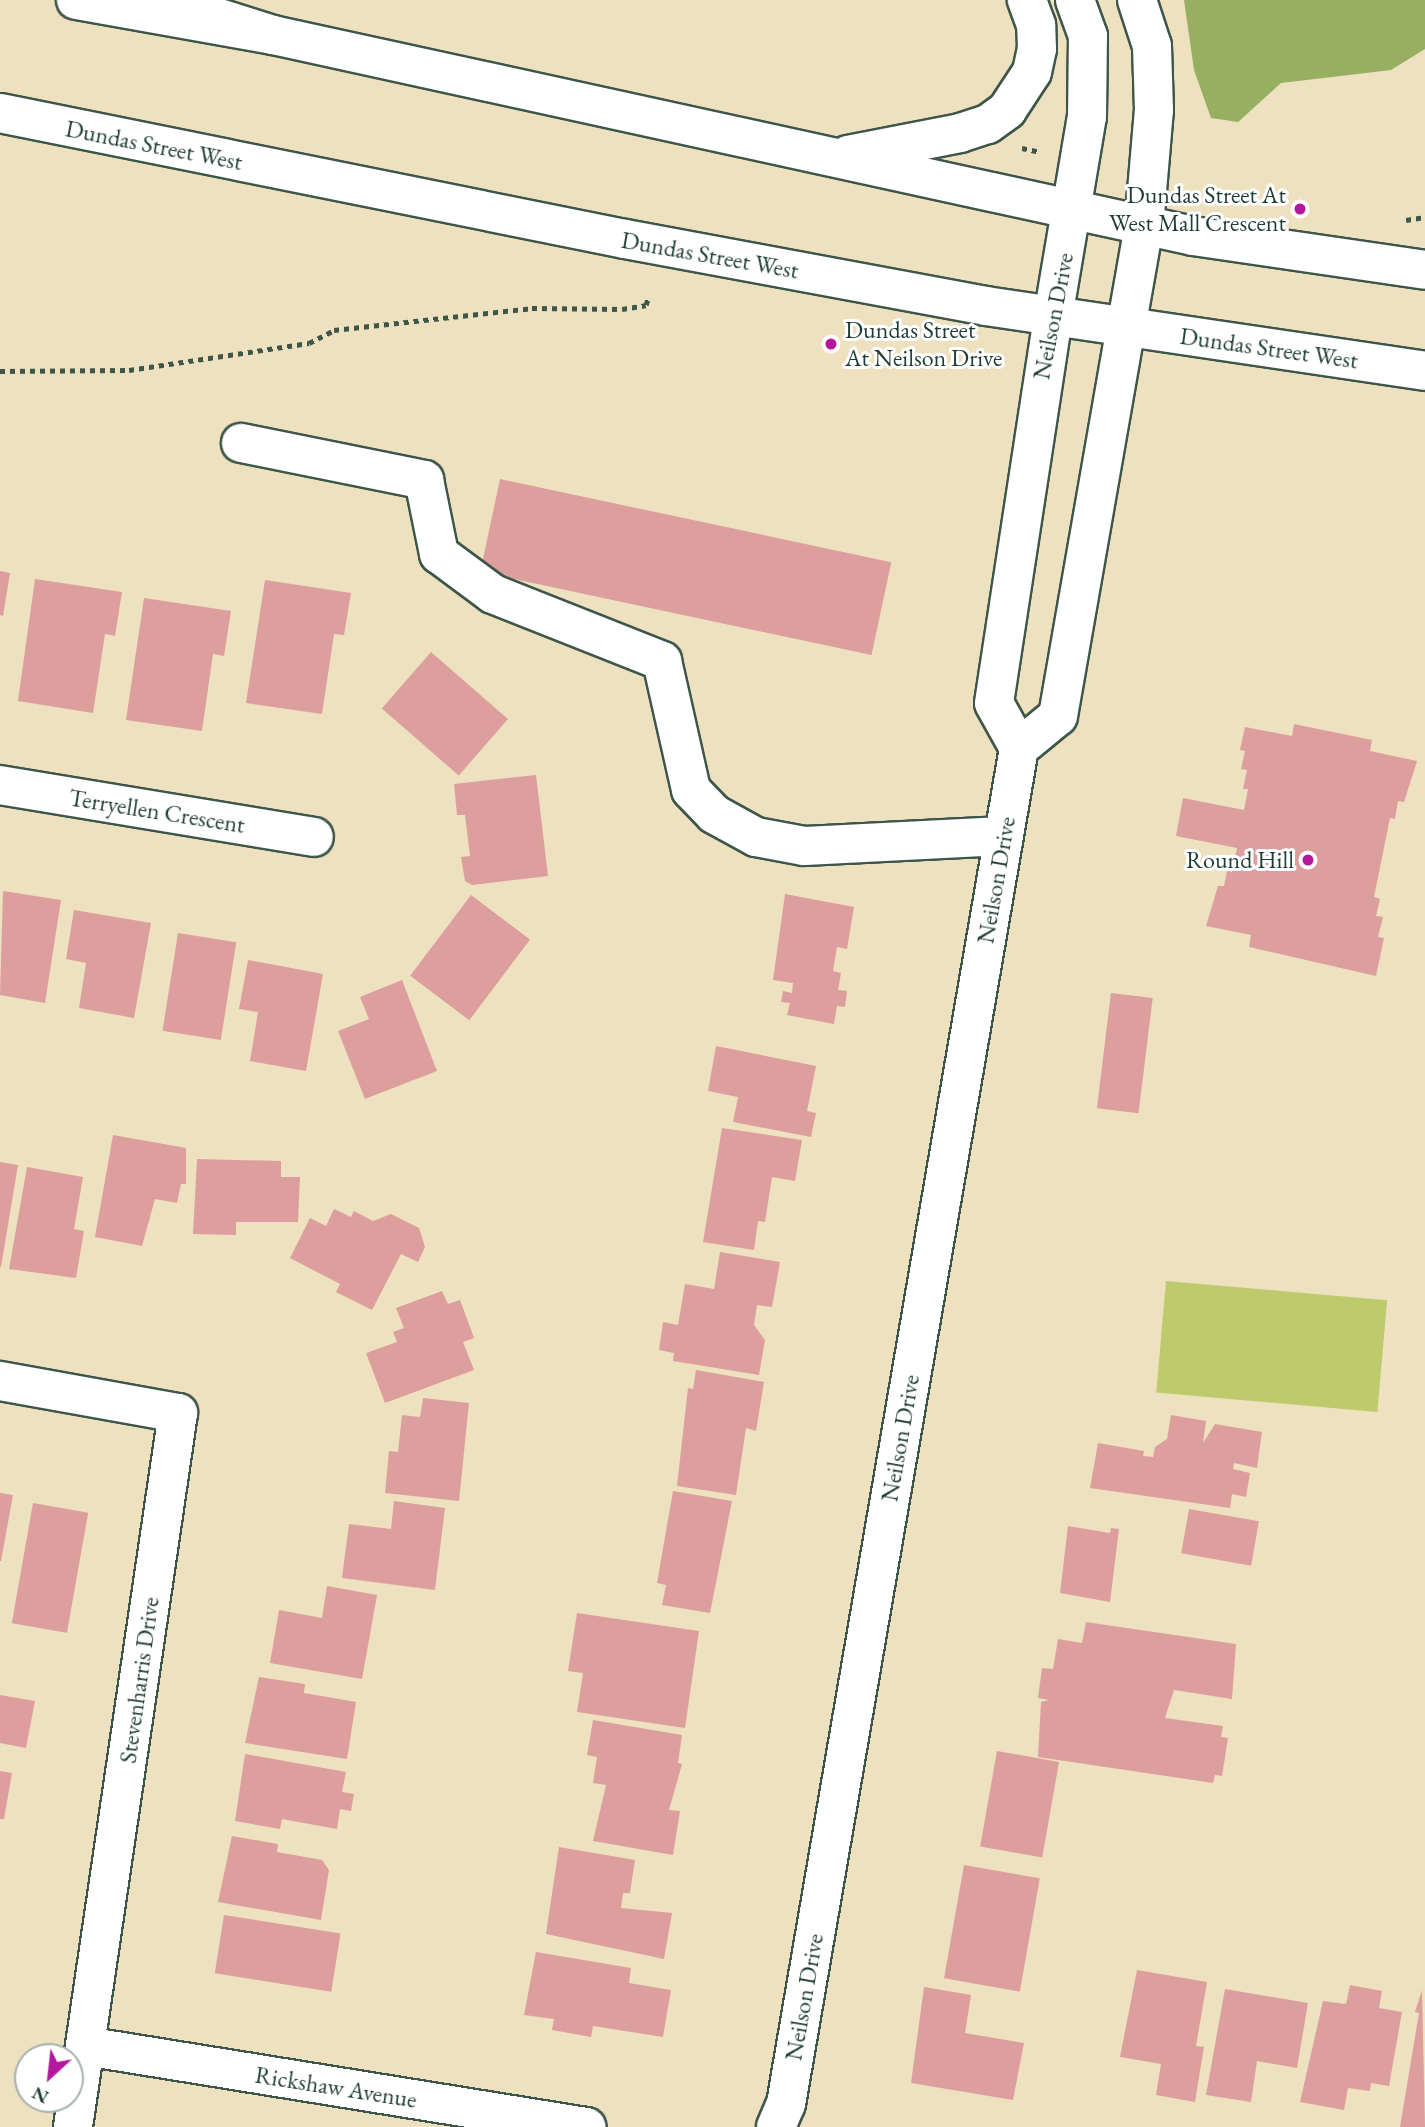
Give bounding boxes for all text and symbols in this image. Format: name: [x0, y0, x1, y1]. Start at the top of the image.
street label: Dundas Street West: [63, 114, 245, 176]
place label: Dundas Street At West Mall Crescent: [1109, 181, 1286, 237]
marker: Dundas Street At West Mall Crescent: [1292, 201, 1308, 217]
street label: Dundas Street West: [619, 225, 801, 285]
street label: Neilson Drive: [1027, 250, 1079, 382]
place label: Dundas Street At Neilson Drive: [845, 316, 1002, 372]
street label: Dundas Street West: [1178, 321, 1360, 375]
marker: Dundas Street At Neilson Drive: [823, 336, 839, 352]
street label: Terryellen Crescent: [67, 783, 247, 839]
street label: Neilson Drive: [971, 814, 1021, 946]
place label: Round Hill: [1186, 846, 1294, 874]
marker: Round Hill: [1300, 852, 1316, 868]
street label: Neilson Drive: [875, 1372, 925, 1504]
street label: Stevenharris Drive: [113, 1595, 165, 1765]
street label: Neilson Drive: [779, 1931, 829, 2063]
north arrow: [14, 2043, 84, 2113]
street label: Rickshaw Avenue: [253, 2060, 419, 2114]
text: N: [28, 2081, 53, 2110]

